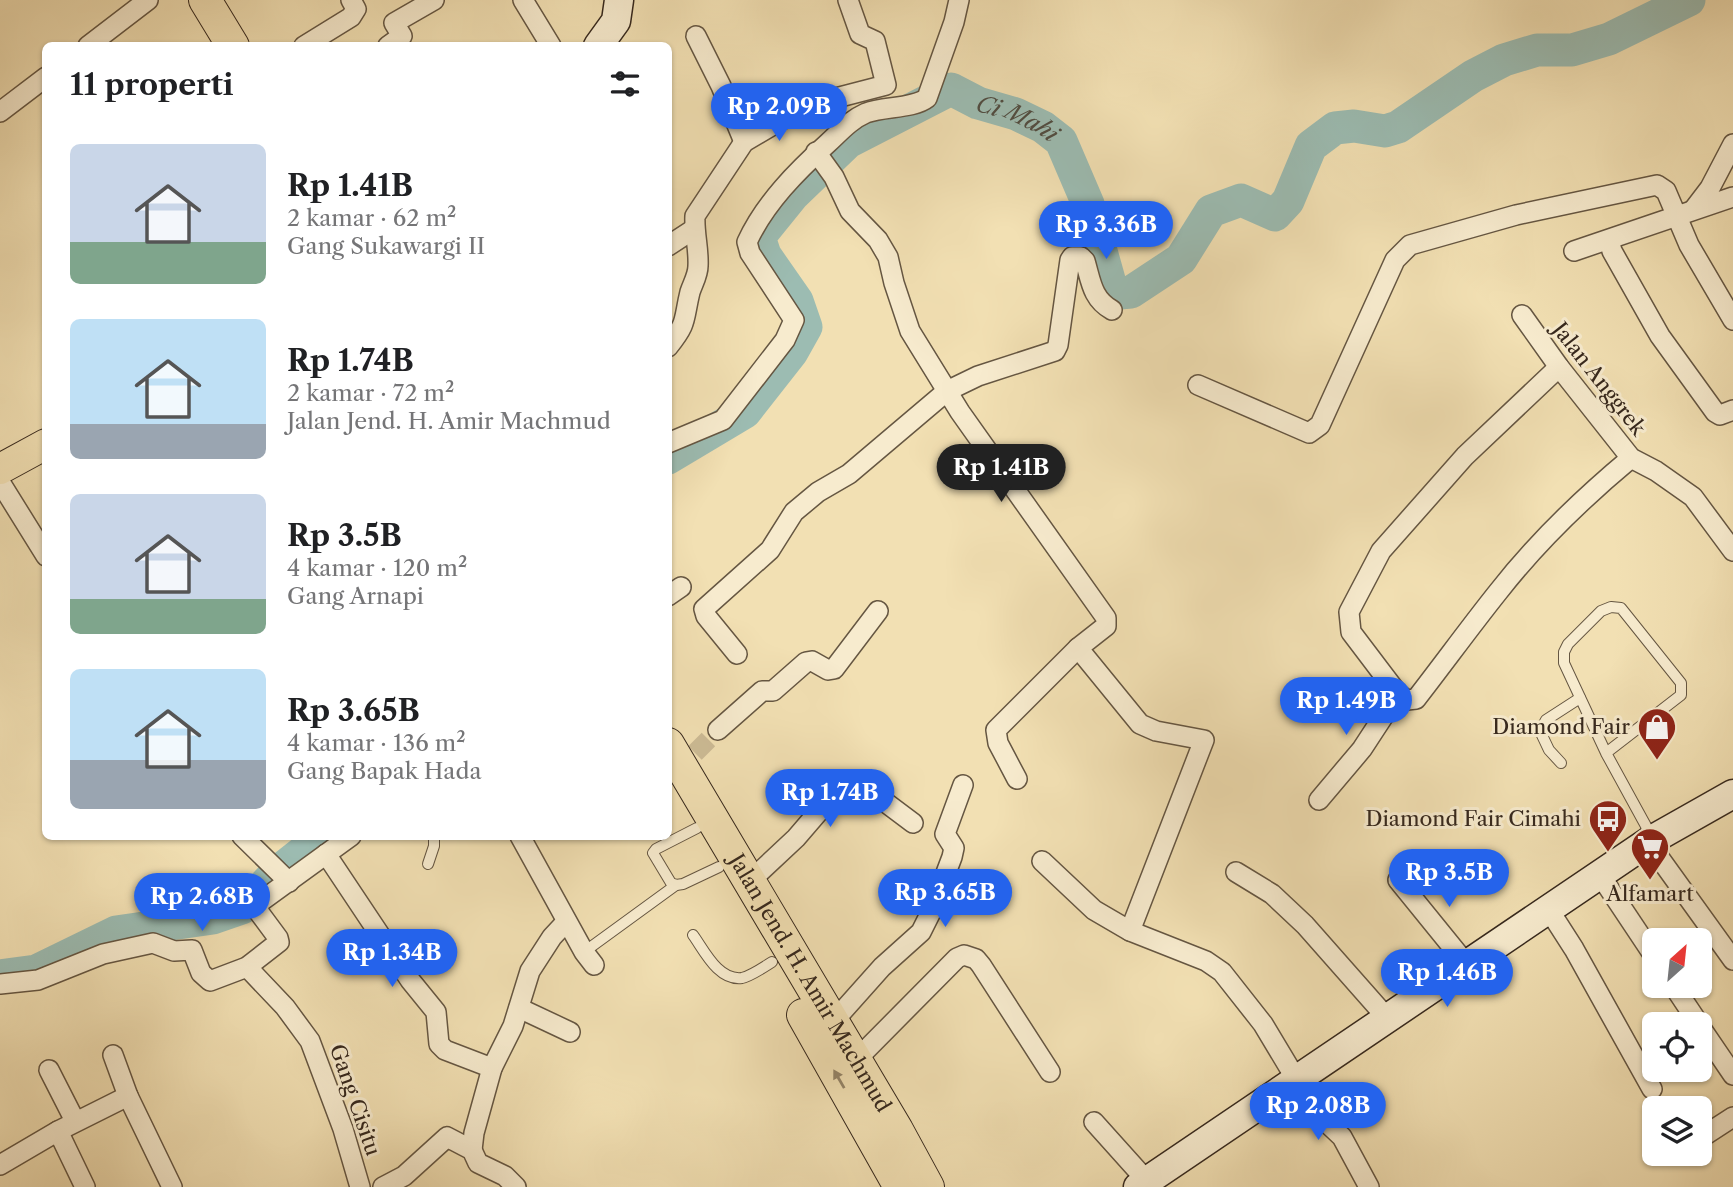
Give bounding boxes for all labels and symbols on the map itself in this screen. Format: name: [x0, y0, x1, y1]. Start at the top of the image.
pin: Rp 2.09B: [707, 83, 851, 143]
water label: Ci Mahi: [973, 89, 1066, 149]
pin: Rp 3.36B: [1034, 202, 1178, 261]
street label: Jalan Anggrek: [1546, 315, 1652, 441]
pin: Rp 1.41B: [929, 444, 1073, 504]
pin: Rp 1.49B: [1274, 678, 1418, 737]
shop icon: Diamond Fair: [1636, 706, 1678, 761]
place label: Diamond Fair: [1492, 714, 1630, 739]
pin: Rp 1.74B: [758, 770, 902, 829]
bus stop icon: Diamond Fair Cimahi: [1587, 798, 1629, 853]
place label: Diamond Fair Cimahi: [1365, 806, 1581, 831]
supermarket icon: Alfamart: [1629, 826, 1671, 881]
street label: Jalan Jend. H. Amir Machmud: [723, 847, 897, 1117]
pin: Rp 3.5B: [1384, 850, 1514, 909]
pin: Rp 3.65B: [873, 870, 1017, 929]
pin: Rp 2.68B: [130, 874, 274, 933]
place label: Alfamart: [1605, 881, 1694, 906]
north arrow: [1642, 928, 1712, 998]
pin: Rp 1.34B: [320, 930, 464, 989]
pin: Rp 1.46B: [1375, 950, 1519, 1009]
street label: Gang Cisitu: [325, 1041, 386, 1159]
one-way arrow: [833, 1070, 846, 1089]
pin: Rp 2.08B: [1246, 1082, 1390, 1142]

